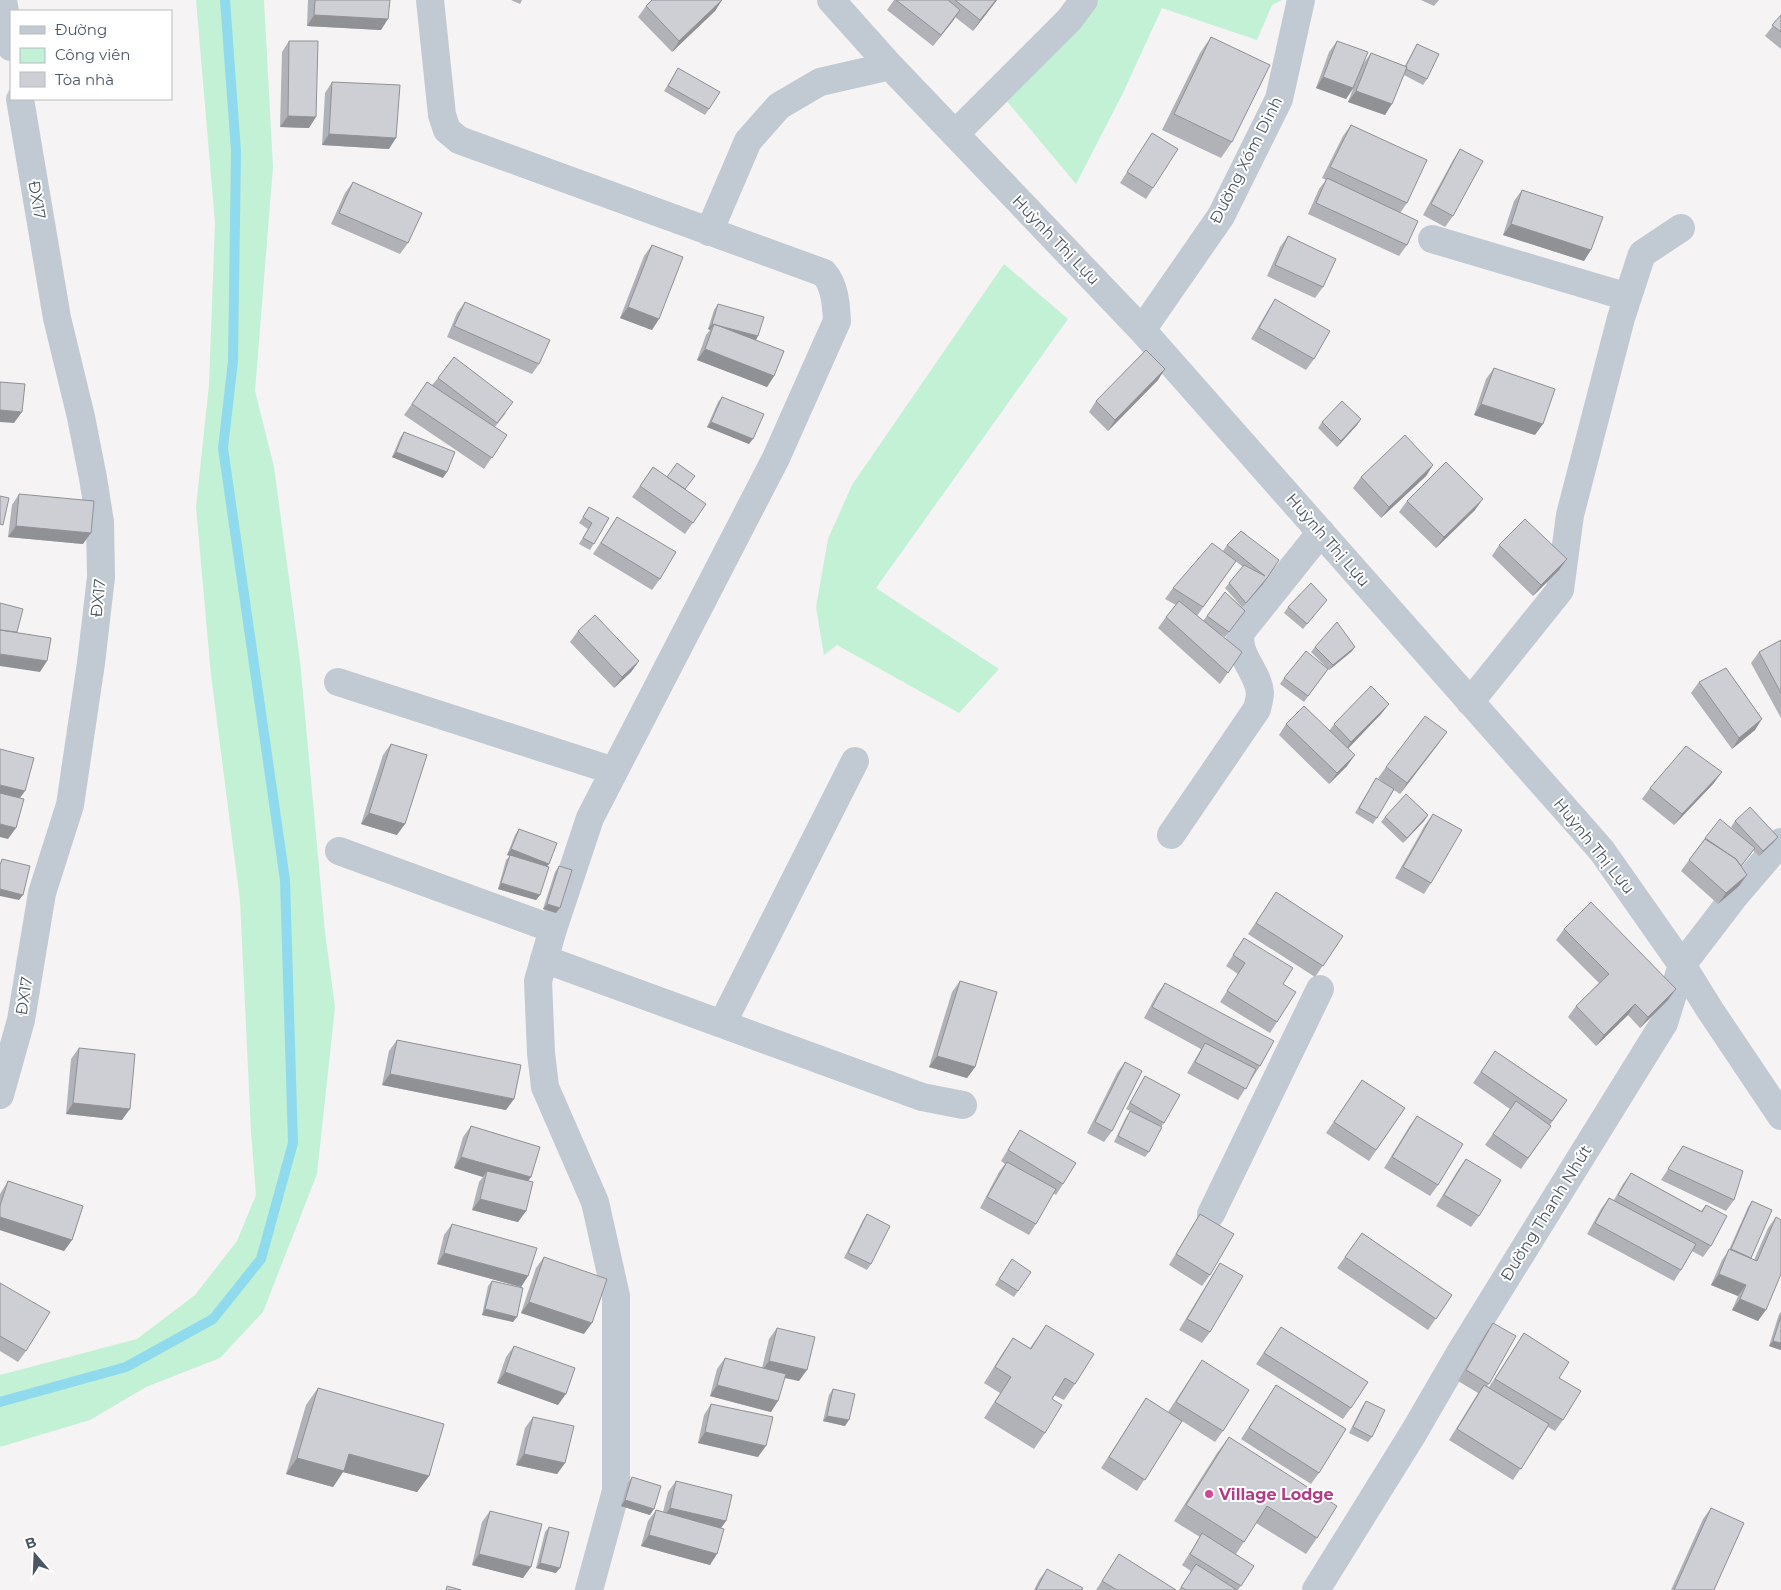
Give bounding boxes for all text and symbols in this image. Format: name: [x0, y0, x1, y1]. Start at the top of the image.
legend: [10, 10, 172, 100]
text: Đường: [55, 20, 107, 39]
text: Công viên: [55, 45, 130, 64]
text: Tòa nhà: [55, 70, 114, 89]
street label: Đường Xóm Dinh: [1206, 93, 1286, 227]
street label: ĐX17: [24, 179, 50, 221]
street label: Huỳnh Thị Lựu: [1008, 191, 1104, 289]
street label: Huỳnh Thị Lựu: [1282, 489, 1374, 591]
street label: ĐX17: [87, 578, 109, 618]
street label: Huỳnh Thị Lựu: [1550, 794, 1638, 898]
street label: ĐX17: [12, 975, 36, 1017]
street label: Đường Thanh Nhứt: [1496, 1141, 1596, 1284]
place label: Village Lodge: [1218, 1485, 1334, 1504]
marker: Village Lodge: [1203, 1488, 1215, 1500]
north arrow: [10, 1530, 60, 1580]
text: B: [23, 1532, 39, 1553]

